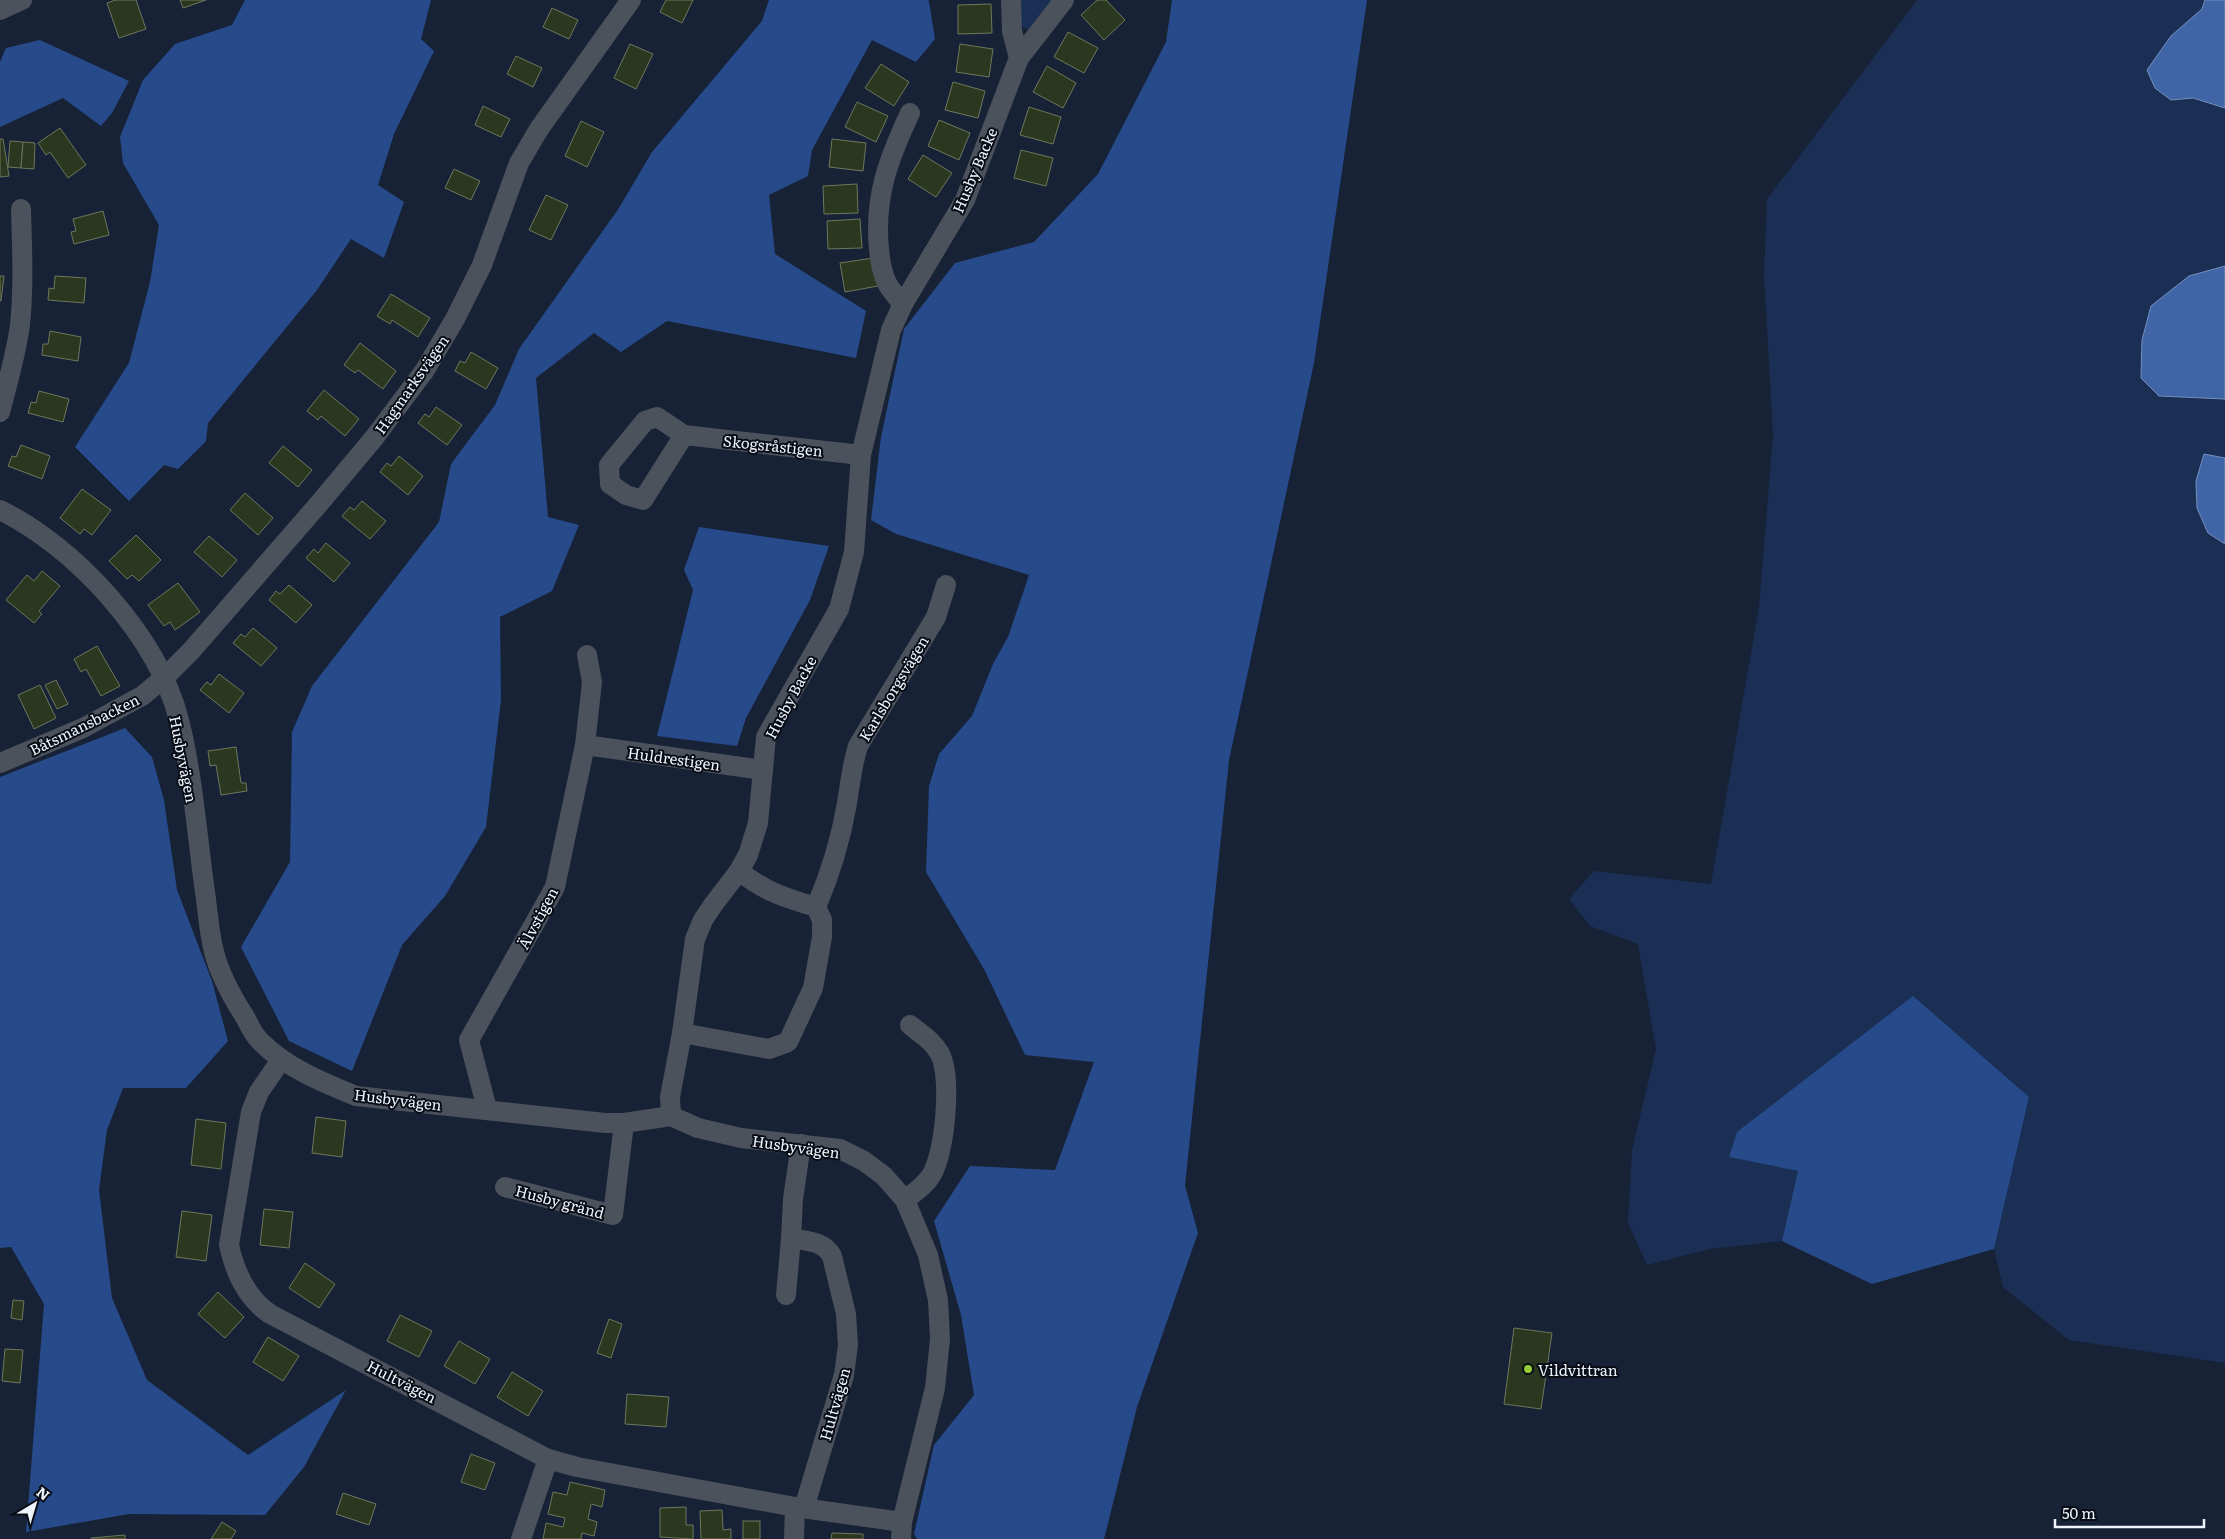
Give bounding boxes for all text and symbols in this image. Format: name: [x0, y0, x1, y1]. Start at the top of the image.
street label: Husby Backe: [946, 124, 1002, 216]
street label: Hagmarksvägen: [368, 330, 454, 438]
street label: Skogsråstigen: [722, 428, 824, 462]
street label: Karlsborgsvägen: [852, 631, 934, 745]
street label: Husby Backe: [759, 651, 822, 743]
street label: Båtsmansbacken: [25, 687, 143, 761]
street label: Husbyvägen: [164, 714, 204, 805]
street label: Huldrestigen: [626, 740, 722, 776]
street label: Älvstigen: [511, 883, 563, 953]
street label: Husbyvägen: [353, 1082, 443, 1116]
street label: Husbyvägen: [751, 1128, 841, 1164]
street label: Husby gränd: [513, 1178, 607, 1224]
street label: Hultvägen: [363, 1354, 441, 1408]
place label: Vildvittran: [1538, 1358, 1618, 1381]
marker: Vildvittran: [1522, 1363, 1534, 1375]
street label: Hultvägen: [813, 1365, 855, 1443]
north arrow: [10, 1479, 60, 1529]
text: N: [33, 1481, 55, 1505]
scale bar: [2055, 1496, 2204, 1528]
text: 50 m: [2062, 1501, 2096, 1524]

